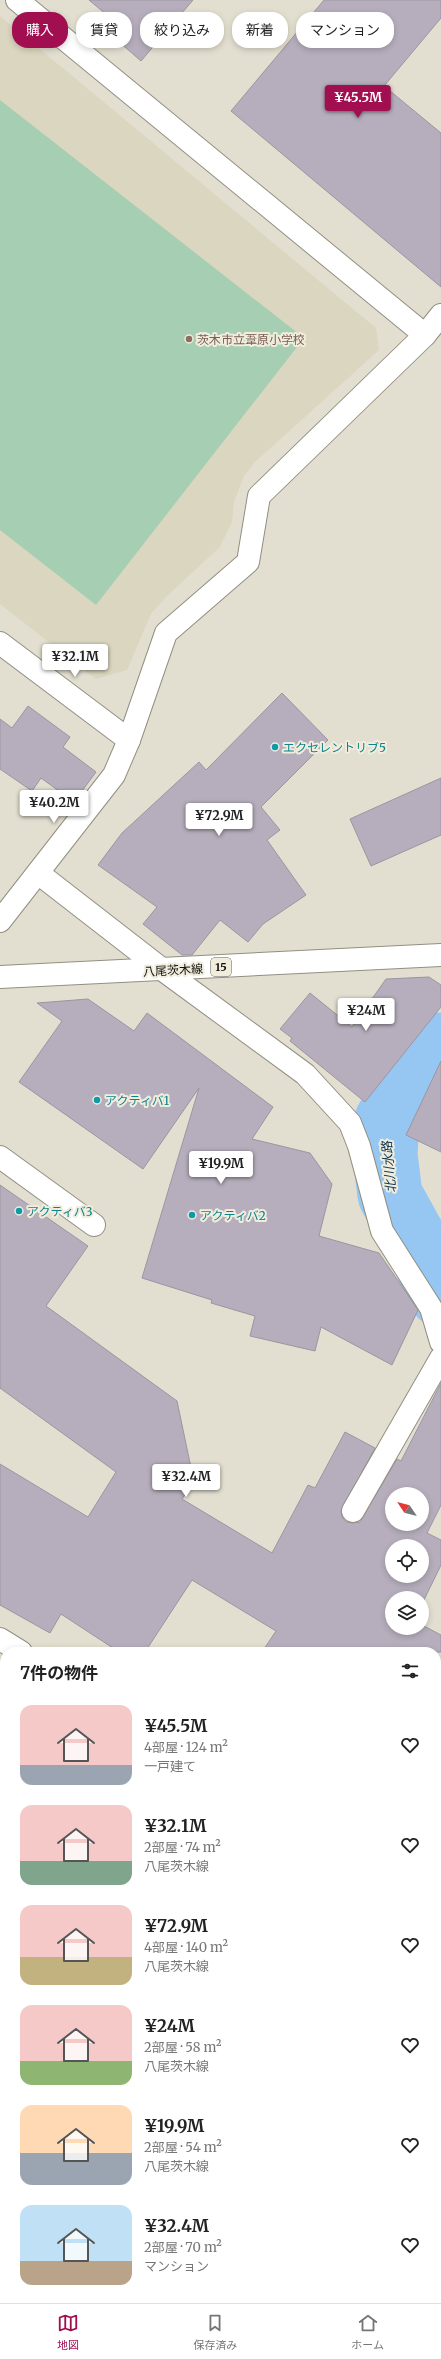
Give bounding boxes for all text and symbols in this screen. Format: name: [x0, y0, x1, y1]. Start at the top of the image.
chip: 購入: [12, 12, 68, 48]
chip: 賃貸: [76, 12, 132, 48]
chip: 絞り込み: [140, 12, 224, 48]
chip: 新着: [232, 12, 288, 48]
chip: マンション: [296, 12, 394, 48]
pin: ¥45.5M: [325, 85, 391, 119]
text: ¥45.5M: [334, 89, 382, 106]
place label: 茨木市立葦原小学校: [197, 332, 305, 347]
marker: 茨木市立葦原小学校: [184, 334, 194, 344]
pin: ¥32.1M: [42, 644, 108, 678]
text: ¥32.1M: [51, 648, 99, 665]
place label: エクセレントリブ5: [283, 740, 386, 755]
marker: エクセレントリブ5: [270, 742, 280, 752]
pin: ¥40.2M: [21, 790, 87, 824]
text: ¥40.2M: [29, 794, 79, 811]
pin: ¥72.9M: [186, 803, 252, 837]
text: ¥72.9M: [195, 807, 243, 824]
road number: 15: [211, 958, 231, 976]
street label: 八尾茨木線: [143, 961, 203, 979]
pin: ¥24M: [342, 998, 390, 1032]
text: ¥24M: [347, 1002, 385, 1019]
place label: アクティバ1: [105, 1093, 170, 1108]
marker: アクティバ1: [92, 1095, 102, 1105]
water label: 北川水路: [378, 1139, 400, 1194]
pin: ¥19.9M: [188, 1151, 254, 1185]
text: ¥19.9M: [198, 1155, 244, 1172]
place label: アクティバ3: [27, 1204, 93, 1219]
marker: アクティバ3: [14, 1206, 24, 1216]
place label: アクティバ2: [200, 1208, 266, 1223]
marker: アクティバ2: [187, 1210, 197, 1220]
pin: ¥32.4M: [153, 1464, 219, 1498]
text: ¥32.4M: [161, 1468, 211, 1485]
north arrow: [385, 1487, 429, 1531]
map controls: [385, 1487, 429, 1635]
button: locate: [385, 1539, 429, 1583]
button: layers: [385, 1591, 429, 1635]
icon: filters: [399, 1660, 421, 1682]
text: 7件の物件: [20, 1662, 98, 1684]
text: ¥45.5M: [144, 1715, 207, 1737]
icon: home: [52, 1721, 100, 1769]
icon: heart: [399, 1734, 421, 1756]
text: 4部屋 · 124 m²: [144, 1739, 228, 1756]
text: 一戸建て: [144, 1758, 196, 1775]
text: ¥32.1M: [144, 1815, 207, 1837]
icon: home: [52, 1821, 100, 1869]
icon: heart: [399, 1834, 421, 1856]
text: 2部屋 · 74 m²: [144, 1839, 221, 1856]
text: 八尾茨木線: [144, 1858, 209, 1875]
text: ¥72.9M: [144, 1915, 208, 1937]
icon: home: [52, 1921, 100, 1969]
icon: heart: [399, 1934, 421, 1956]
text: 4部屋 · 140 m²: [144, 1939, 228, 1956]
text: 八尾茨木線: [144, 1958, 209, 1975]
text: ¥24M: [144, 2015, 195, 2037]
icon: home: [52, 2021, 100, 2069]
icon: heart: [399, 2034, 421, 2056]
text: 2部屋 · 58 m²: [144, 2039, 221, 2056]
text: 八尾茨木線: [144, 2058, 209, 2075]
text: ¥19.9M: [144, 2115, 204, 2137]
icon: home: [52, 2121, 100, 2169]
icon: heart: [399, 2134, 421, 2156]
text: 2部屋 · 54 m²: [144, 2139, 222, 2156]
text: 八尾茨木線: [144, 2158, 209, 2175]
text: ¥32.4M: [144, 2215, 209, 2237]
icon: home: [52, 2221, 100, 2269]
icon: heart: [399, 2234, 421, 2256]
text: 2部屋 · 70 m²: [144, 2239, 222, 2256]
text: マンション: [144, 2258, 209, 2275]
tab: 地図: [57, 2312, 79, 2352]
tab: 保存済み: [193, 2312, 237, 2352]
tab: ホーム: [351, 2312, 384, 2352]

